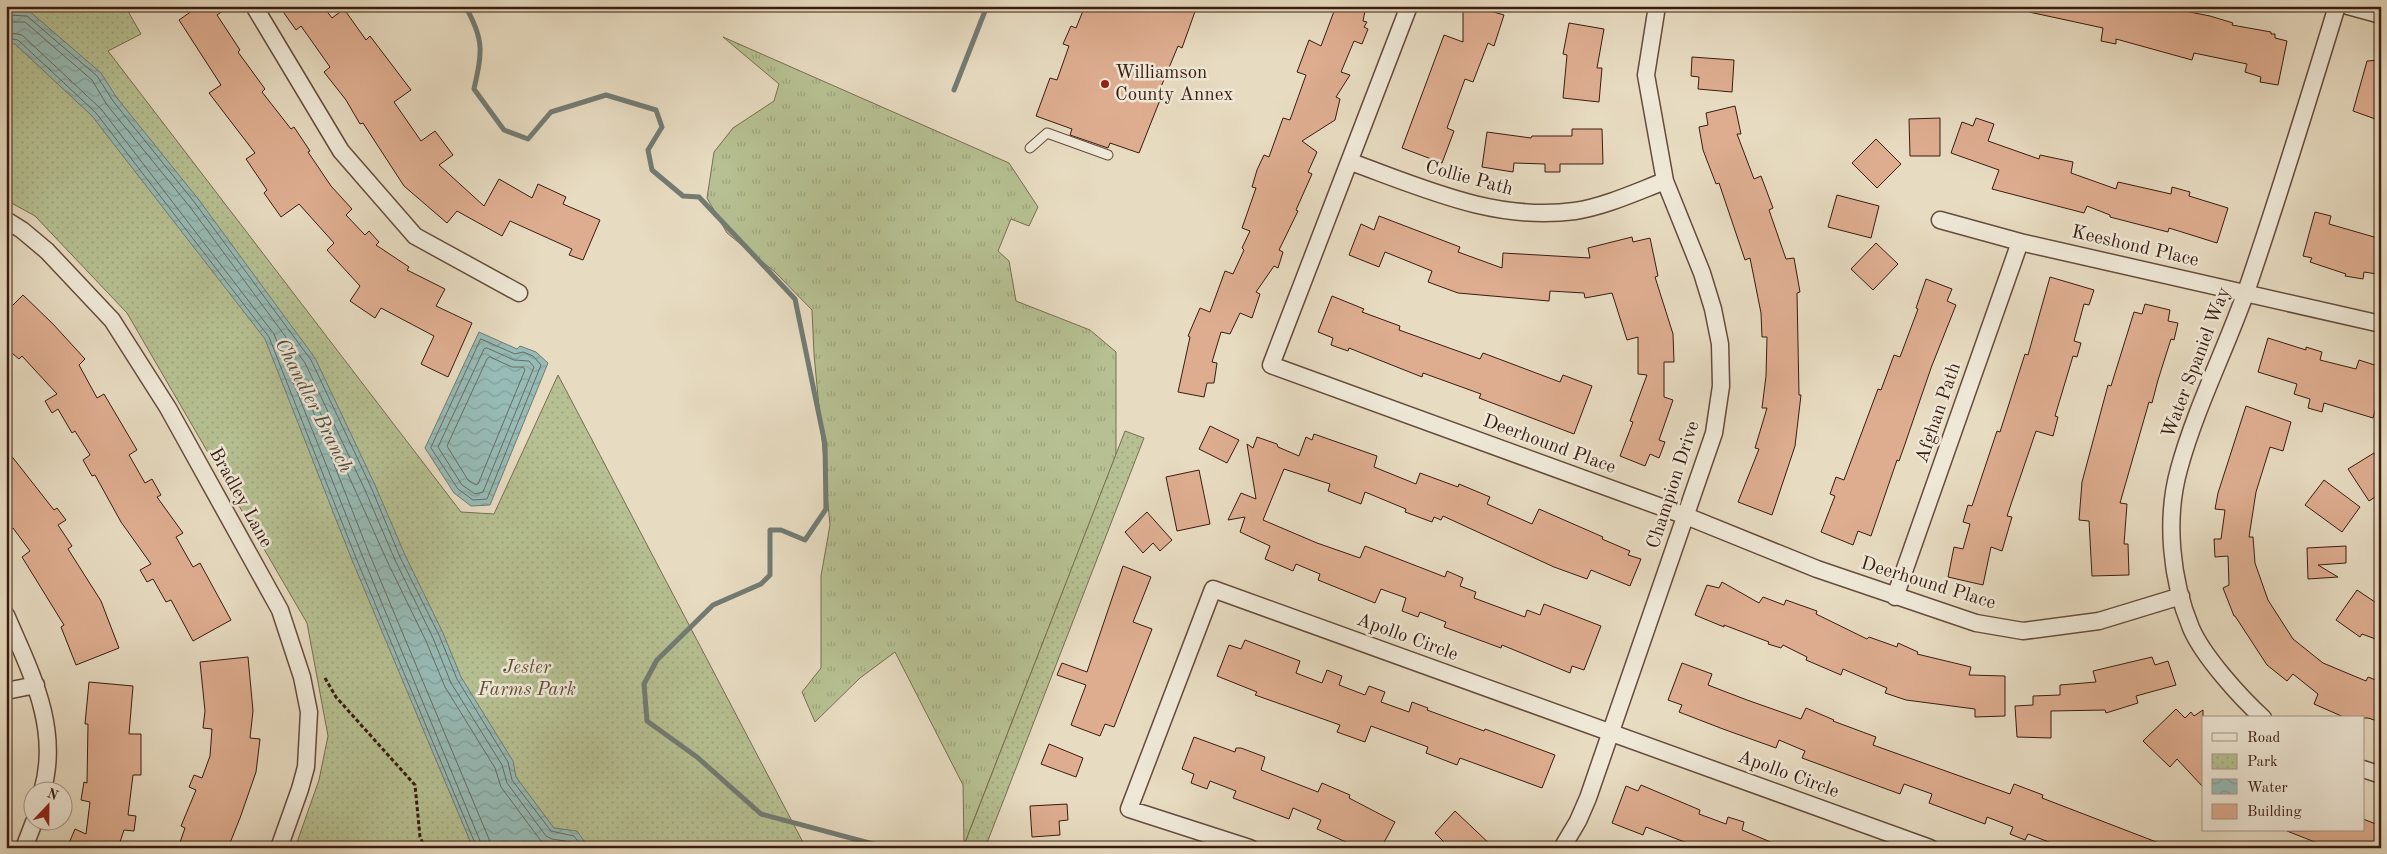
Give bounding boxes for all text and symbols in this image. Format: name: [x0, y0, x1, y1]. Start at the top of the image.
place label: Williamson County Annex: [1115, 64, 1233, 105]
marker: Williamson County Annex: [1099, 78, 1111, 90]
street label: Collie Path: [1423, 158, 1515, 200]
street label: Keeshond Place: [2070, 223, 2200, 271]
street label: Water Spaniel Way: [2159, 285, 2235, 441]
water label: Chandler Branch: [271, 336, 355, 476]
street label: Afghan Path: [1913, 360, 1965, 466]
street label: Deerhound Place: [1480, 412, 1618, 478]
street label: Champion Drive: [1644, 419, 1704, 551]
street label: Bradley Lane: [205, 445, 275, 551]
street label: Deerhound Place: [1858, 554, 1998, 614]
street label: Apollo Circle: [1354, 611, 1460, 665]
park label: Jester Farms Park: [477, 659, 576, 700]
legend: [2202, 716, 2364, 832]
text: Road: [2247, 731, 2281, 746]
street label: Apollo Circle: [1735, 748, 1841, 802]
text: Park: [2247, 755, 2278, 770]
text: Water: [2247, 781, 2288, 796]
north arrow: [22, 782, 72, 832]
text: N: [45, 786, 60, 803]
text: Building: [2247, 805, 2302, 820]

